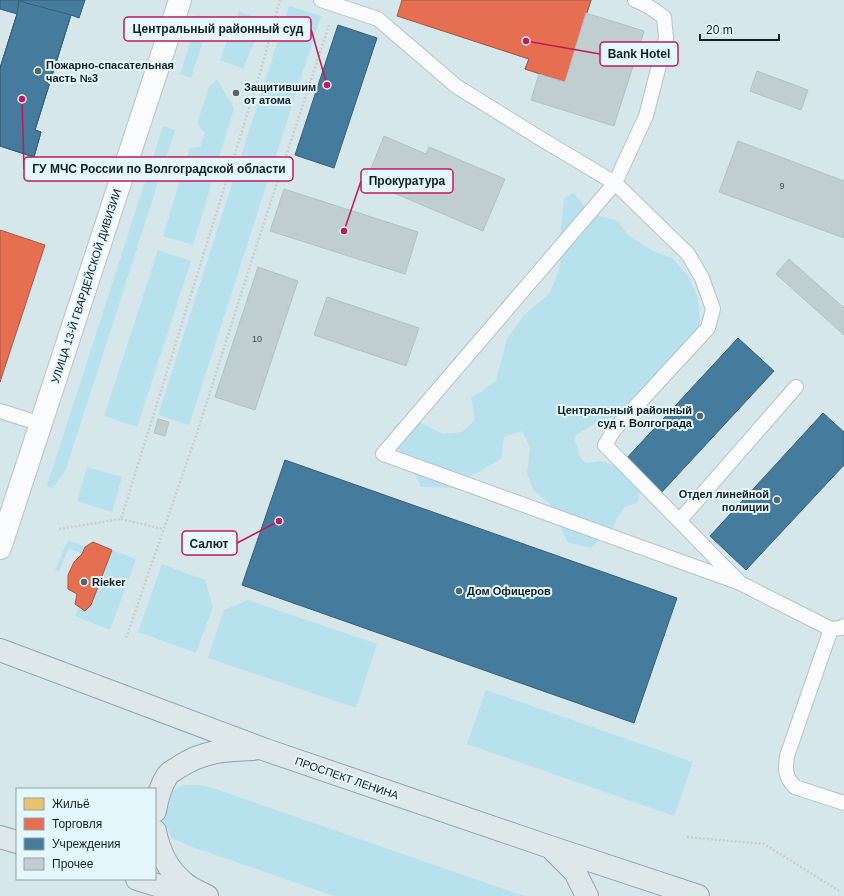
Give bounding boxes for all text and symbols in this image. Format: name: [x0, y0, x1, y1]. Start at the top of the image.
scale bar: [700, 16, 779, 42]
callout: Центральный районный суд: [124, 17, 311, 41]
text: Центральный районный суд: [133, 22, 304, 36]
text: 20 m: [706, 23, 733, 37]
callout: Bank Hotel: [600, 42, 678, 66]
text: Bank Hotel: [608, 47, 670, 61]
place label: Пожарно-спасательная часть №3: [46, 59, 174, 84]
marker: Пожарно-спасательная часть №3: [33, 66, 43, 76]
place label: Защитившим от атома: [244, 81, 316, 106]
marker: Защитившим от атома: [231, 88, 241, 98]
callout: ГУ МЧС России по Волгоградской области: [24, 157, 293, 181]
text: ГУ МЧС России по Волгоградской области: [32, 162, 286, 176]
callout: Прокуратура: [361, 169, 453, 193]
text: Прокуратура: [369, 174, 446, 188]
house number: 9: [779, 181, 785, 191]
street label: УЛИЦА 13-Й ГВАРДЕЙСКОЙ ДИВИЗИИ: [49, 187, 123, 385]
house number: 10: [252, 334, 262, 344]
place label: Центральный районный суд г. Волгограда: [557, 404, 693, 429]
marker: Центральный районный суд г. Волгограда: [695, 411, 705, 421]
place label: Отдел линейной полиции: [679, 488, 769, 513]
marker: Отдел линейной полиции: [772, 495, 782, 505]
callout: Салют: [182, 531, 237, 555]
text: Салют: [190, 537, 229, 551]
place label: Rieker: [92, 576, 126, 588]
marker: Rieker: [79, 577, 89, 587]
place label: Дом Офицеров: [467, 585, 551, 597]
marker: Дом Офицеров: [454, 586, 464, 596]
street label: ПРОСПЕКТ ЛЕНИНА: [294, 755, 401, 802]
legend: [16, 788, 156, 880]
text: Жильё: [52, 797, 90, 811]
text: Торговля: [52, 817, 102, 831]
text: Учреждения: [52, 837, 121, 851]
text: Прочее: [52, 857, 94, 871]

